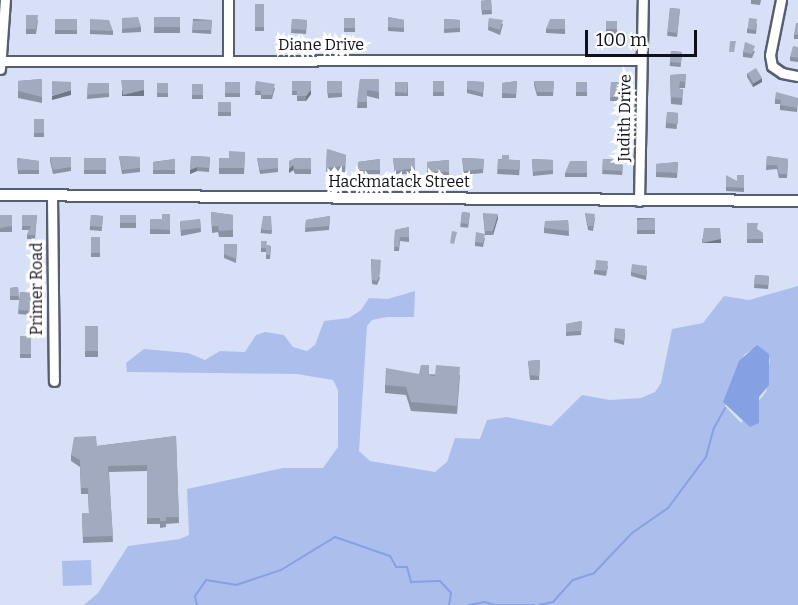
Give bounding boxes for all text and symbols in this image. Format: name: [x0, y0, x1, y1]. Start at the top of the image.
scale bar: [588, 18, 700, 56]
text: 100 m: [596, 29, 647, 51]
street label: Diane Drive: [278, 35, 364, 55]
street label: Judith Drive: [615, 74, 635, 162]
street label: Hackmatack Street: [328, 172, 470, 192]
street label: Primer Road: [27, 243, 47, 335]

